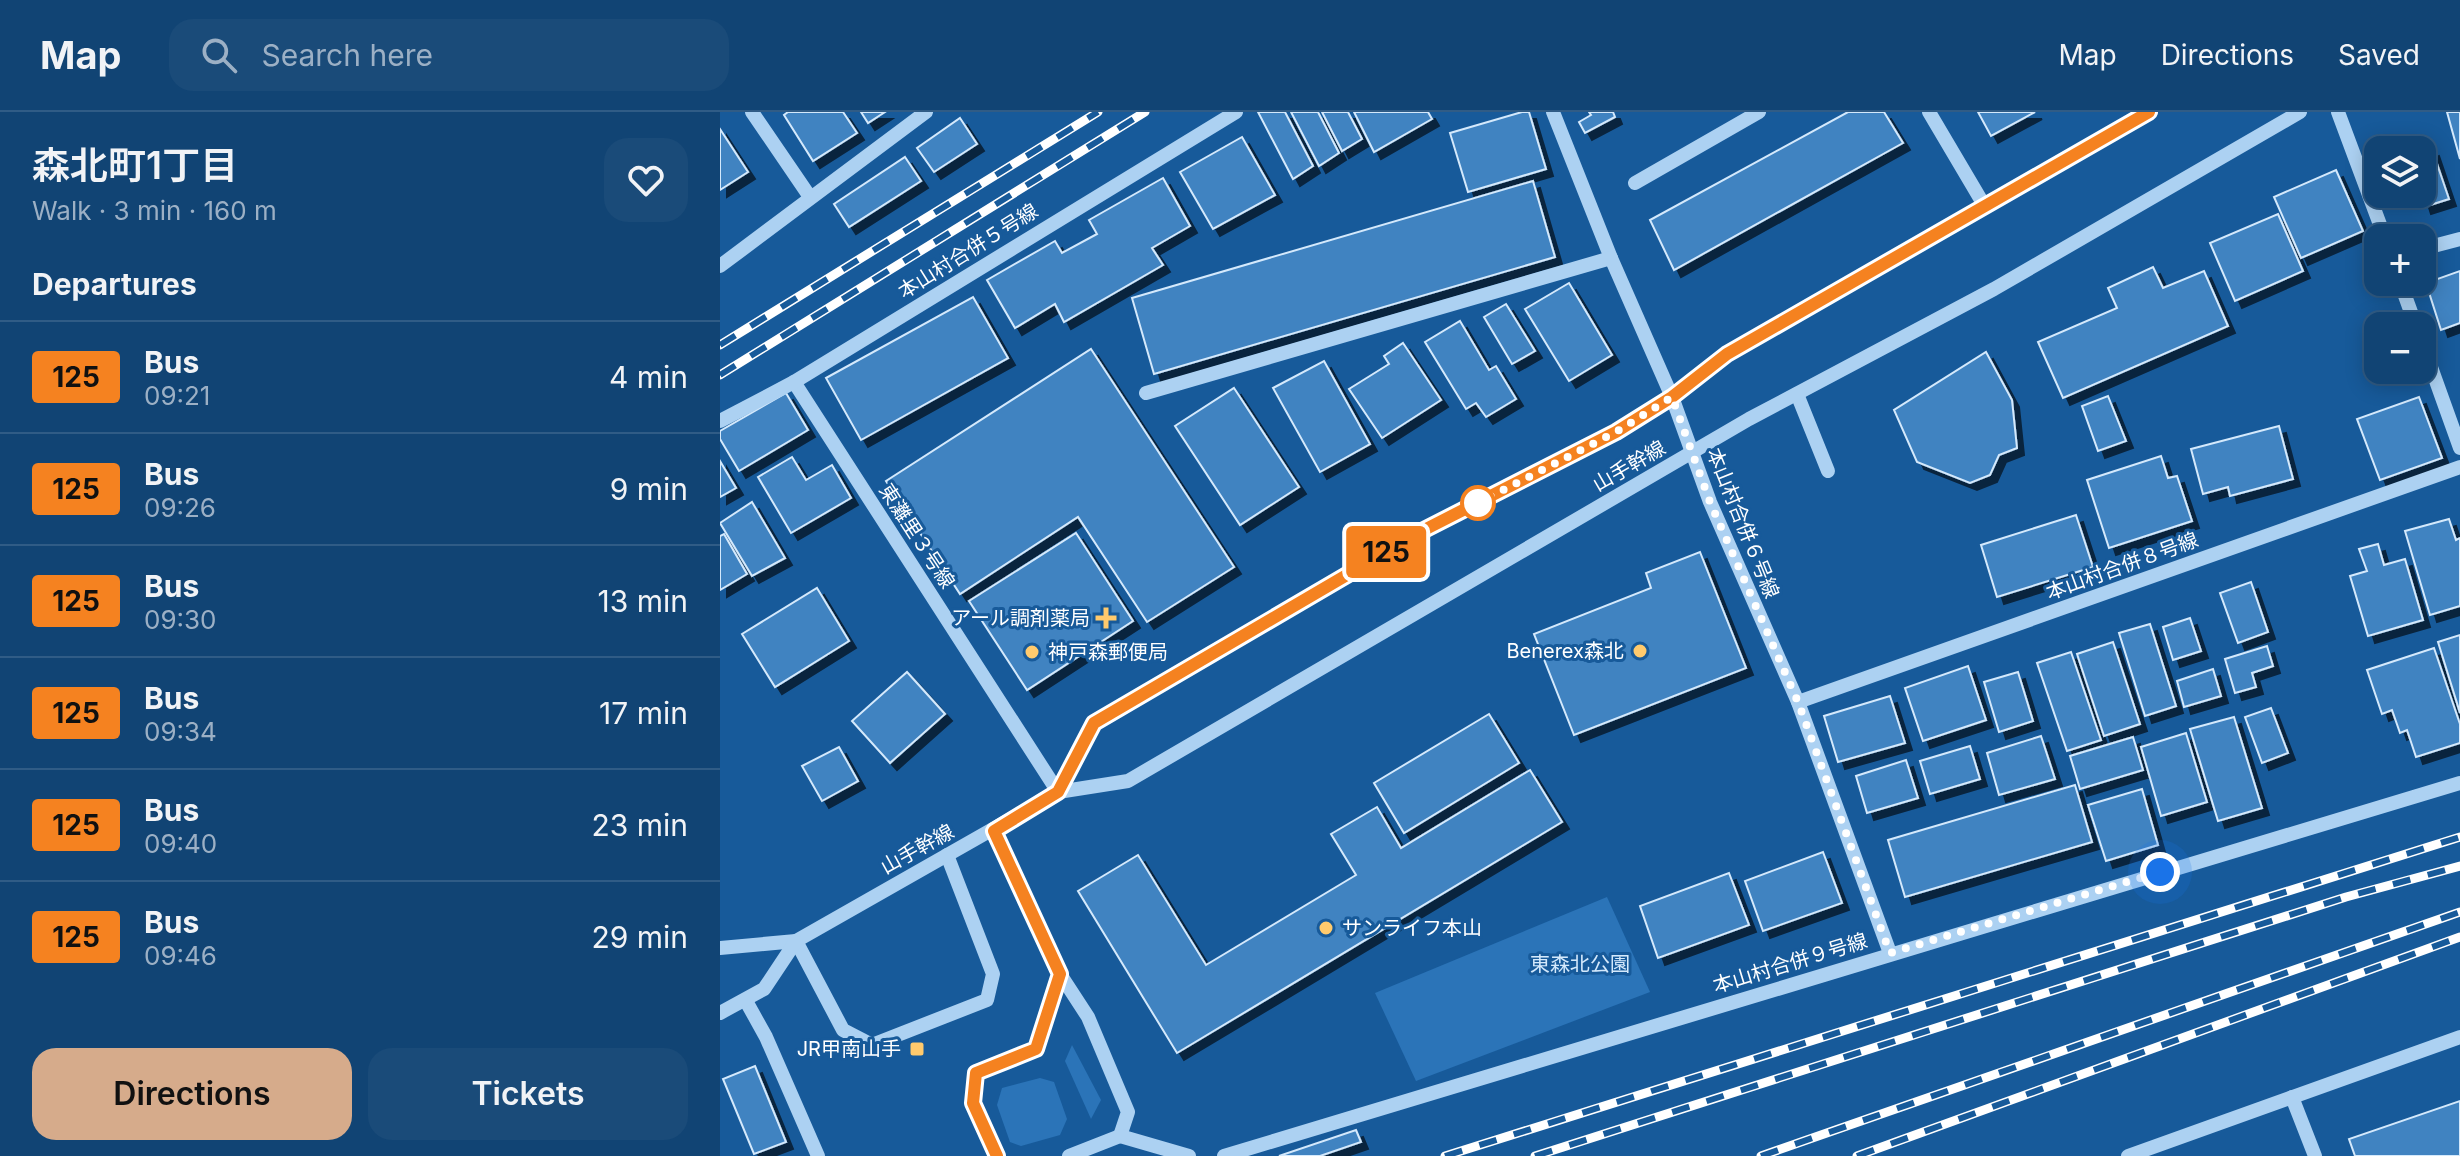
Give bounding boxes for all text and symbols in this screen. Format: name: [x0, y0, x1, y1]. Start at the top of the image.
search box: [169, 19, 729, 91]
text: Map: [40, 32, 121, 78]
icon: search: [197, 33, 241, 77]
text: Search here: [261, 37, 433, 73]
text: Map: [2058, 38, 2117, 72]
text: Directions: [2161, 38, 2294, 72]
text: Saved: [2338, 38, 2420, 72]
map controls: [2364, 136, 2436, 384]
button: layers: [2364, 136, 2436, 208]
button: heart: [604, 138, 688, 222]
text: 森北町1丁目: [32, 142, 238, 188]
text: Walk · 3 min · 160 m: [32, 195, 277, 226]
street label: 本山村合併５号線: [894, 198, 1042, 304]
button: +: [2364, 224, 2436, 296]
text: Departures: [32, 266, 197, 302]
button: −: [2364, 312, 2436, 384]
text: Bus: [144, 344, 199, 380]
text: 4 min: [609, 359, 688, 395]
text: 125: [52, 360, 100, 394]
text: 09:21: [144, 380, 210, 411]
street label: 山手幹線: [1588, 436, 1670, 496]
street label: 本山村合併６号線: [1702, 444, 1784, 602]
text: Bus: [144, 456, 199, 492]
text: 9 min: [610, 471, 688, 507]
text: 125: [52, 472, 100, 506]
street label: 東灘里３号線: [874, 479, 960, 593]
unlabelled marker: [1461, 486, 1495, 520]
text: 09:26: [144, 492, 216, 523]
line badge: 125: [1340, 526, 1432, 578]
street label: 本山村合併８号線: [2043, 527, 2201, 605]
text: 125: [1362, 535, 1410, 569]
text: Bus: [144, 568, 199, 604]
text: 13 min: [598, 583, 688, 619]
text: 125: [52, 584, 100, 618]
text: 09:30: [144, 604, 216, 635]
place label: アール調剤薬局: [951, 606, 1090, 630]
marker: アール調剤薬局: [1097, 609, 1115, 627]
place label: Benerex森北: [1506, 639, 1624, 663]
place label: 神戸森郵便局: [1048, 640, 1168, 664]
marker: Benerex森北: [1631, 642, 1649, 660]
marker: 神戸森郵便局: [1023, 643, 1041, 661]
text: Bus: [144, 680, 199, 716]
text: 17 min: [599, 695, 688, 731]
text: 125: [52, 696, 100, 730]
text: 09:34: [144, 716, 217, 747]
text: Bus: [144, 792, 199, 828]
text: 23 min: [591, 807, 688, 843]
text: 125: [52, 808, 100, 842]
street label: 山手幹線: [876, 819, 958, 879]
text: 09:40: [144, 828, 217, 859]
your location: [2140, 852, 2180, 892]
text: Bus: [144, 904, 199, 940]
place label: サンライフ本山: [1342, 916, 1482, 940]
text: 29 min: [591, 919, 688, 955]
marker: サンライフ本山: [1317, 919, 1335, 937]
text: 125: [52, 920, 100, 954]
street label: 本山村合併９号線: [1710, 928, 1870, 998]
text: 09:46: [144, 940, 217, 971]
park label: 東森北公園: [1530, 952, 1630, 976]
place label: JR甲南山手: [797, 1037, 901, 1061]
marker: JR甲南山手: [908, 1040, 926, 1058]
button: Directions: [32, 1048, 352, 1140]
button: Tickets: [368, 1048, 688, 1140]

